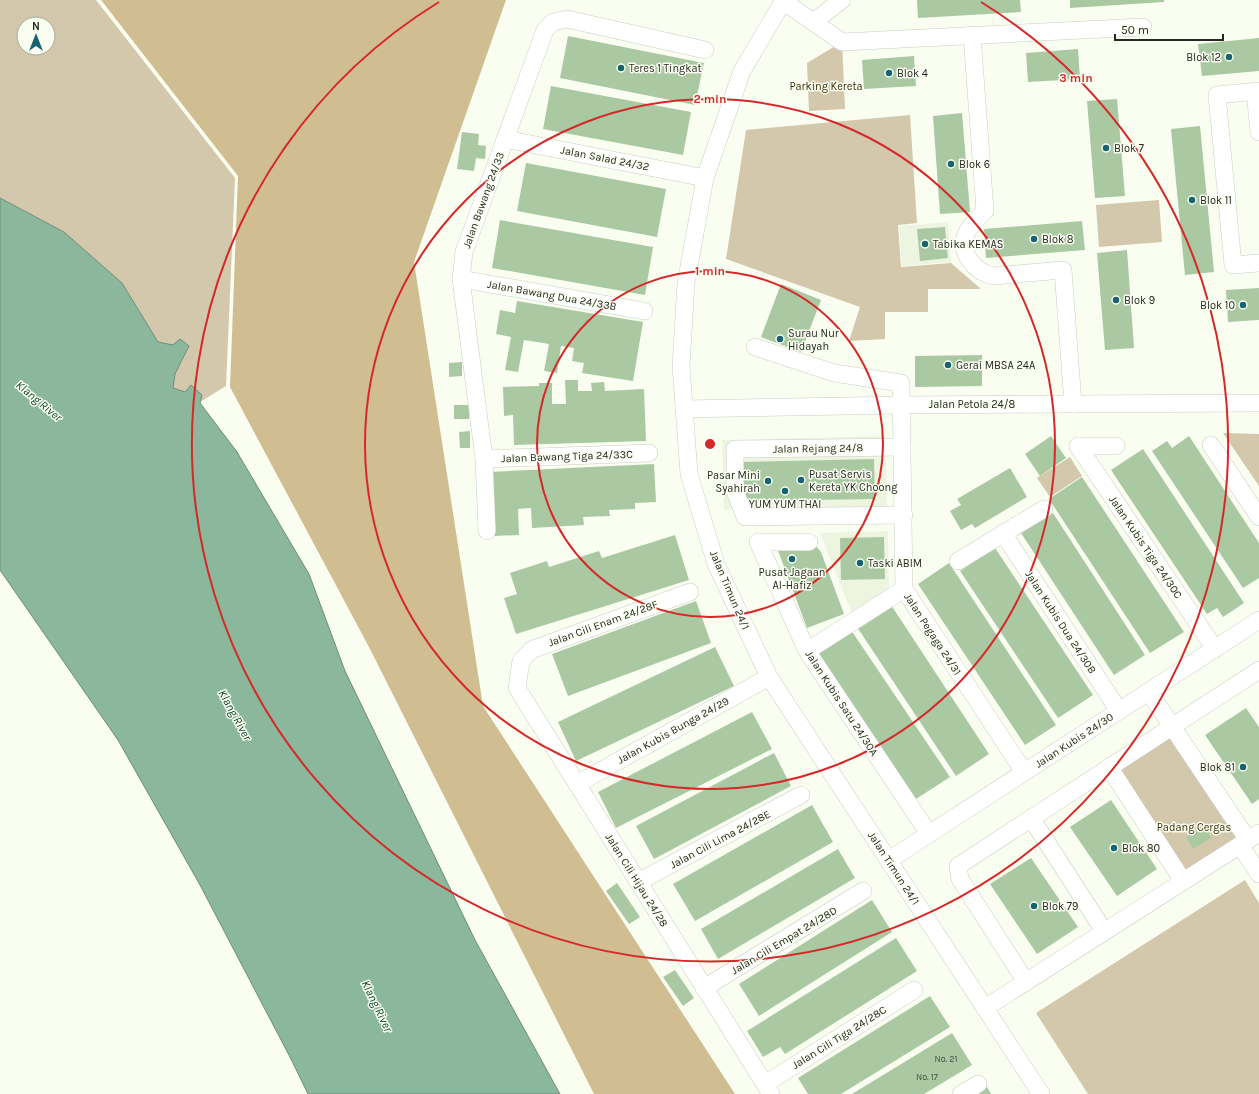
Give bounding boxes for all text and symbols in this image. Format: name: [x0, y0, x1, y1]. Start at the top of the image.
north arrow: [16, 16, 56, 56]
scale bar: [1115, 16, 1223, 42]
text: N: [32, 20, 40, 33]
text: 50 m: [1121, 23, 1149, 37]
place label: Blok 12: [1186, 51, 1221, 64]
marker: Blok 12: [1224, 52, 1234, 62]
place label: Teres 1 Tingkat: [629, 62, 702, 75]
marker: Teres 1 Tingkat: [616, 63, 626, 73]
place label: Blok 4: [897, 67, 928, 80]
marker: Blok 4: [884, 68, 894, 78]
text: 3 min: [1059, 71, 1093, 85]
park label: Parking Kereta: [789, 80, 863, 93]
text: 2 min: [693, 92, 727, 106]
place label: Blok 7: [1114, 142, 1144, 155]
marker: Blok 7: [1101, 143, 1111, 153]
street label: Jalan Salad 24/32: [559, 144, 650, 173]
street label: Jalan Bawang 24/33: [460, 150, 507, 250]
place label: Blok 6: [959, 158, 990, 171]
marker: Blok 6: [946, 159, 956, 169]
place label: Blok 11: [1200, 194, 1232, 207]
marker: Blok 11: [1187, 195, 1197, 205]
place label: Blok 8: [1042, 233, 1074, 246]
marker: Blok 8: [1029, 234, 1039, 244]
place label: Tabika KEMAS: [933, 238, 1003, 251]
marker: Tabika KEMAS: [920, 239, 930, 249]
text: 1 min: [695, 264, 725, 278]
street label: Jalan Bawang Dua 24/33B: [486, 278, 618, 313]
place label: Blok 9: [1124, 294, 1155, 307]
marker: Blok 9: [1111, 295, 1121, 305]
place label: Blok 10: [1200, 299, 1235, 312]
marker: Blok 10: [1238, 300, 1248, 310]
place label: Surau Nur Hidayah: [788, 327, 839, 353]
marker: Surau Nur Hidayah: [775, 334, 785, 344]
place label: Gerai MBSA 24A: [956, 359, 1036, 372]
marker: Gerai MBSA 24A: [943, 360, 953, 370]
water label: Klang River: [13, 378, 66, 425]
street label: Jalan Petola 24/8: [929, 398, 1016, 411]
centre of rings: [703, 437, 717, 451]
street label: Jalan Rejang 24/8: [773, 441, 863, 456]
street label: Jalan Bawang Tiga 24/33C: [501, 448, 633, 465]
place label: Pusat Servis Kereta YK Choong: [809, 468, 898, 494]
place label: Pasar Mini Syahirah: [707, 469, 760, 495]
marker: Pusat Servis Kereta YK Choong: [796, 475, 806, 485]
marker: Pasar Mini Syahirah: [763, 476, 773, 486]
marker: YUM YUM THAI: [780, 486, 790, 496]
street label: Jalan Kubis Tiga 24/30C: [1106, 493, 1185, 601]
place label: YUM YUM THAI: [749, 498, 821, 511]
street label: Jalan Timun 24/1: [707, 549, 752, 632]
marker: Pusat Jagaan Al-Hafiz: [787, 554, 797, 564]
place label: Taski ABIM: [868, 557, 922, 570]
marker: Taski ABIM: [855, 558, 865, 568]
place label: Pusat Jagaan Al-Hafiz: [759, 566, 825, 592]
street label: Jalan Kubis Dua 24/30B: [1022, 568, 1099, 676]
street label: Jalan Pegaga 24/31: [901, 591, 964, 678]
street label: Jalan Cili Enam 24/28F: [547, 597, 660, 649]
street label: Jalan Kubis Satu 24/30A: [803, 648, 881, 759]
water label: Klang River: [215, 687, 255, 744]
street label: Jalan Kubis Bunga 24/29: [615, 694, 731, 767]
street label: Jalan Kubis 24/30: [1033, 710, 1116, 771]
place label: Blok 81: [1200, 761, 1235, 774]
marker: Blok 81: [1238, 762, 1248, 772]
street label: Jalan Cili Lima 24/28E: [668, 807, 773, 871]
park label: Padang Cergas: [1157, 821, 1231, 834]
street label: Jalan Timun 24/1: [865, 829, 922, 907]
street label: Jalan Cili Hijau 24/28: [603, 831, 671, 930]
place label: Blok 80: [1122, 842, 1160, 855]
marker: Blok 80: [1109, 843, 1119, 853]
place label: Blok 79: [1042, 900, 1078, 913]
marker: Blok 79: [1029, 901, 1039, 911]
street label: Jalan Cili Empat 24/28D: [729, 904, 840, 977]
water label: Klang River: [358, 978, 396, 1035]
street label: Jalan Cili Tiga 24/28C: [790, 1003, 889, 1072]
house number: No. 21: [934, 1054, 958, 1064]
house number: No. 17: [916, 1072, 939, 1082]

